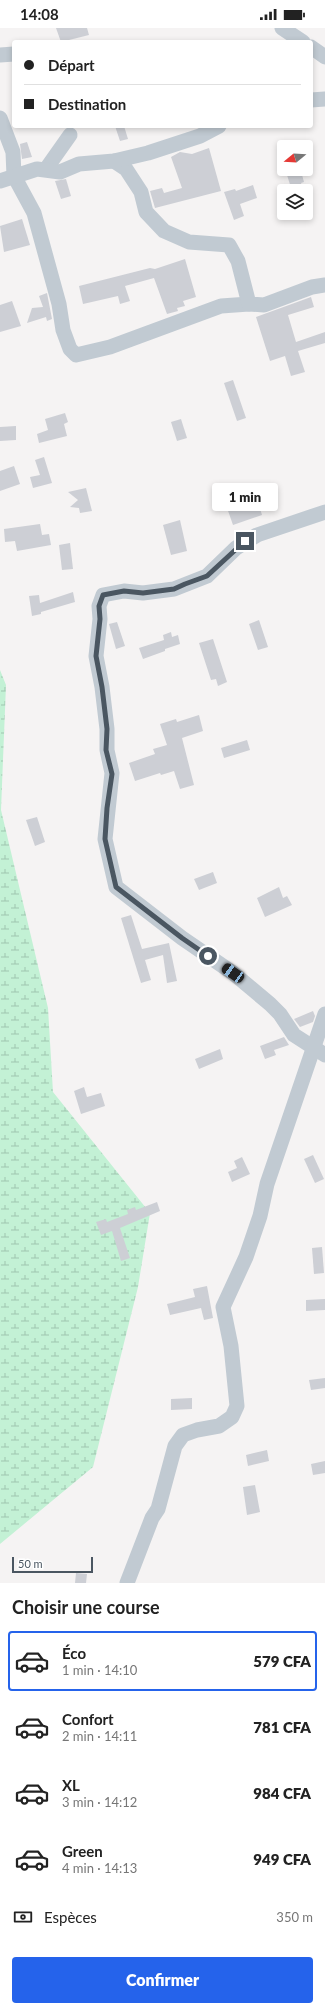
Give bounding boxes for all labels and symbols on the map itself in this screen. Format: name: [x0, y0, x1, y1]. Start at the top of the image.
north arrow: [277, 140, 313, 176]
callout: 1 min: [212, 483, 278, 511]
route end: [236, 532, 254, 550]
route start: [199, 947, 217, 965]
car: [220, 961, 246, 985]
scale bar: [12, 1555, 93, 1574]

